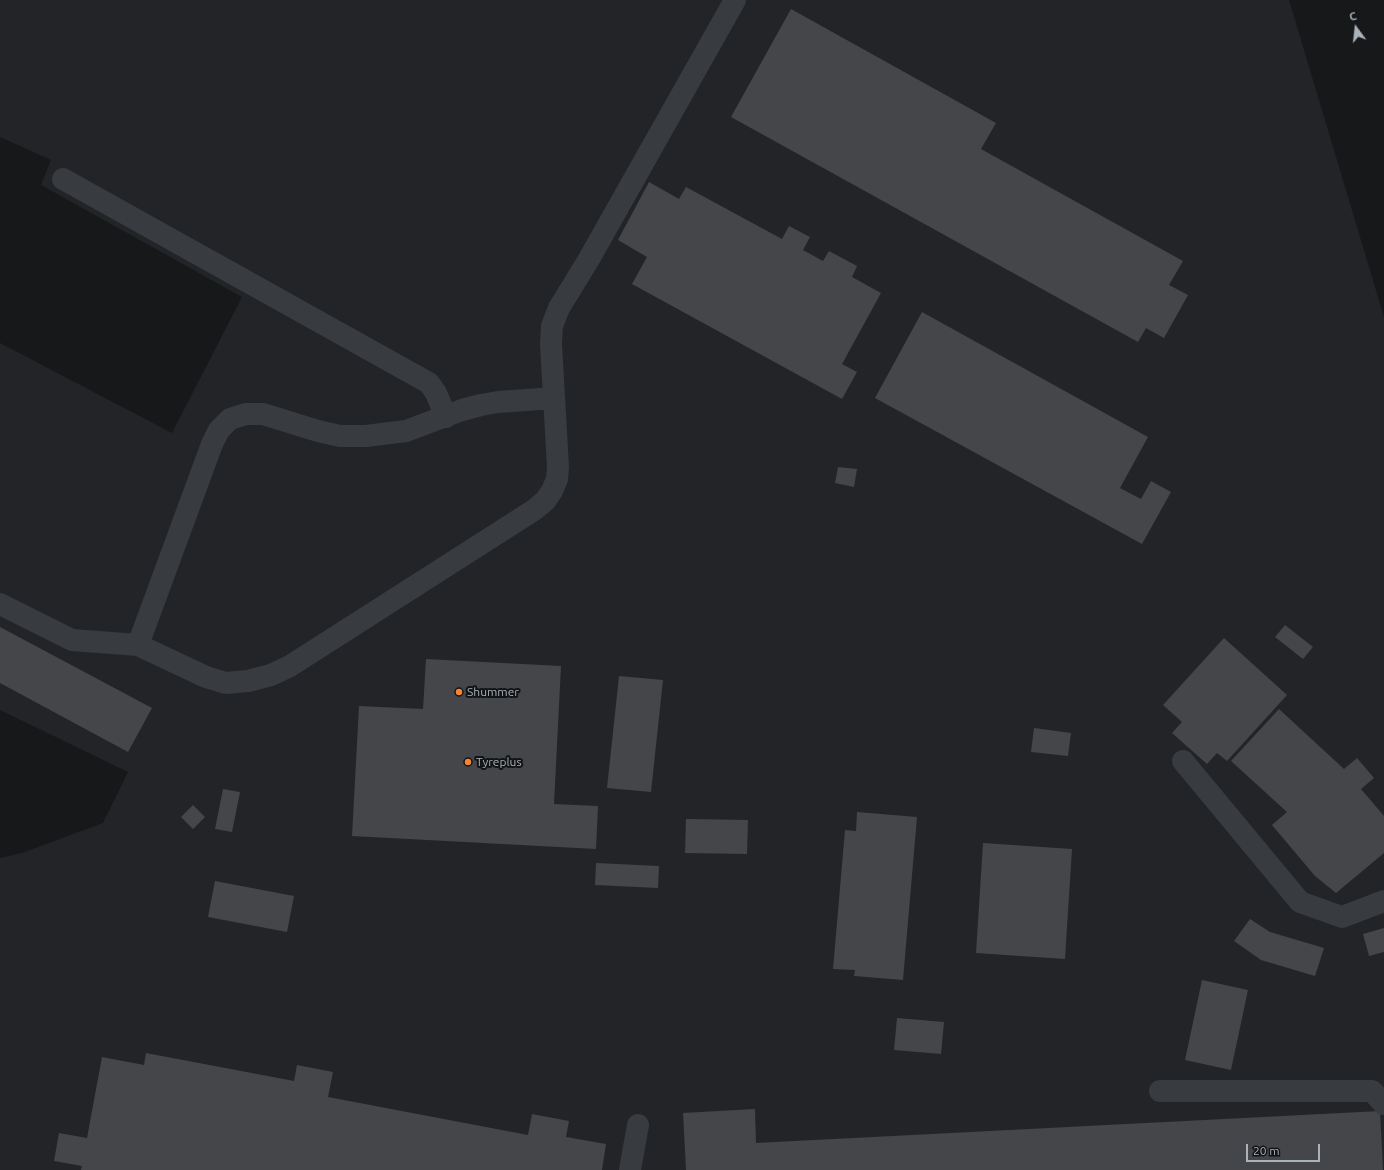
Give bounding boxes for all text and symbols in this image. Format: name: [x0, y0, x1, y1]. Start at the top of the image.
north arrow: [1336, 8, 1376, 48]
text: С: [1348, 10, 1358, 23]
place label: Shummer: [467, 685, 519, 699]
marker: Shummer: [454, 687, 464, 697]
place label: Tyreplus: [476, 755, 522, 769]
marker: Tyreplus: [463, 757, 473, 767]
scale bar: [1248, 1136, 1322, 1162]
text: 20 m: [1253, 1144, 1280, 1157]

